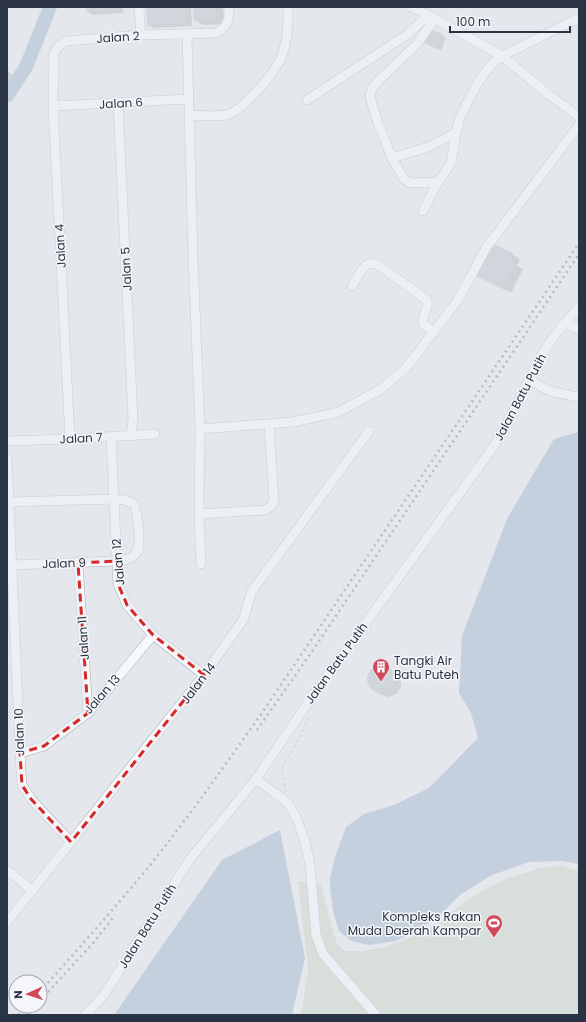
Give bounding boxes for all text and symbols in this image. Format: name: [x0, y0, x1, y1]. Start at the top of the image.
scale bar: [450, 8, 570, 34]
text: 100 m: [456, 13, 490, 30]
street label: Jalan 2: [96, 27, 140, 47]
street label: Jalan 6: [99, 93, 143, 113]
street label: Jalan 4: [50, 223, 70, 268]
street label: Jalan 5: [116, 247, 136, 291]
street label: Jalan Batu Putih: [490, 350, 550, 444]
street label: Jalan 7: [59, 428, 103, 448]
street label: Jalan 12: [107, 538, 129, 586]
street label: Jalan 9: [42, 554, 86, 572]
street label: Jalan 11: [73, 615, 93, 661]
street label: Jalan Batu Putih: [301, 619, 371, 707]
place label: Tangki Air Batu Puteh: [394, 652, 459, 683]
building icon: Tangki Air Batu Puteh: [371, 657, 391, 682]
street label: Jalan 14: [177, 658, 219, 707]
street label: Jalan 13: [80, 671, 124, 717]
street label: Jalan 10: [10, 708, 28, 756]
street label: Jalan Batu Putih: [114, 880, 180, 972]
place label: Kompleks Rakan Muda Daerah Kampar: [348, 908, 482, 939]
sports icon: Kompleks Rakan Muda Daerah Kampar: [484, 913, 504, 938]
north arrow: [8, 974, 48, 1014]
text: N: [10, 990, 26, 999]

